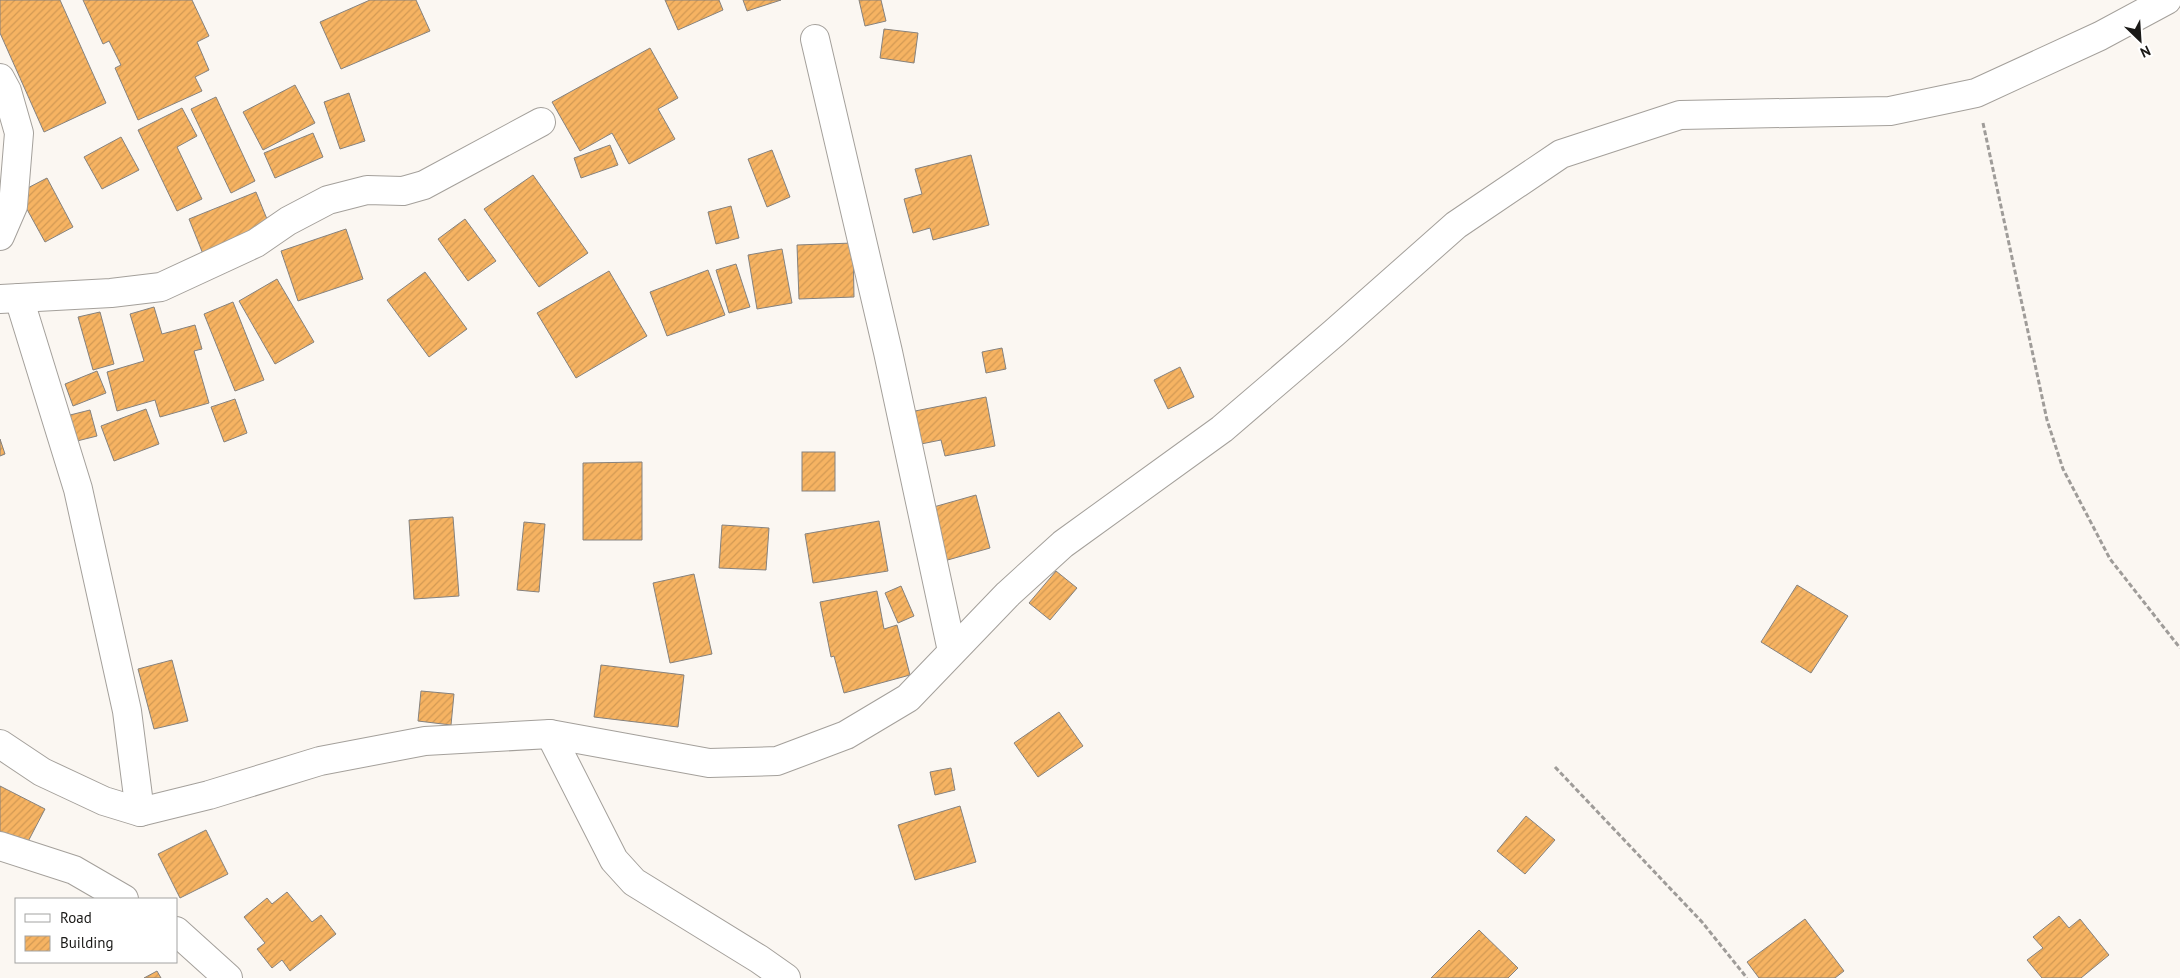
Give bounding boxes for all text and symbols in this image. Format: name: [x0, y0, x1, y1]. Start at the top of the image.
north arrow: [2115, 15, 2165, 65]
text: N: [2138, 42, 2153, 62]
legend: [15, 898, 178, 963]
text: Road: [60, 908, 92, 927]
text: Building: [60, 933, 114, 952]

